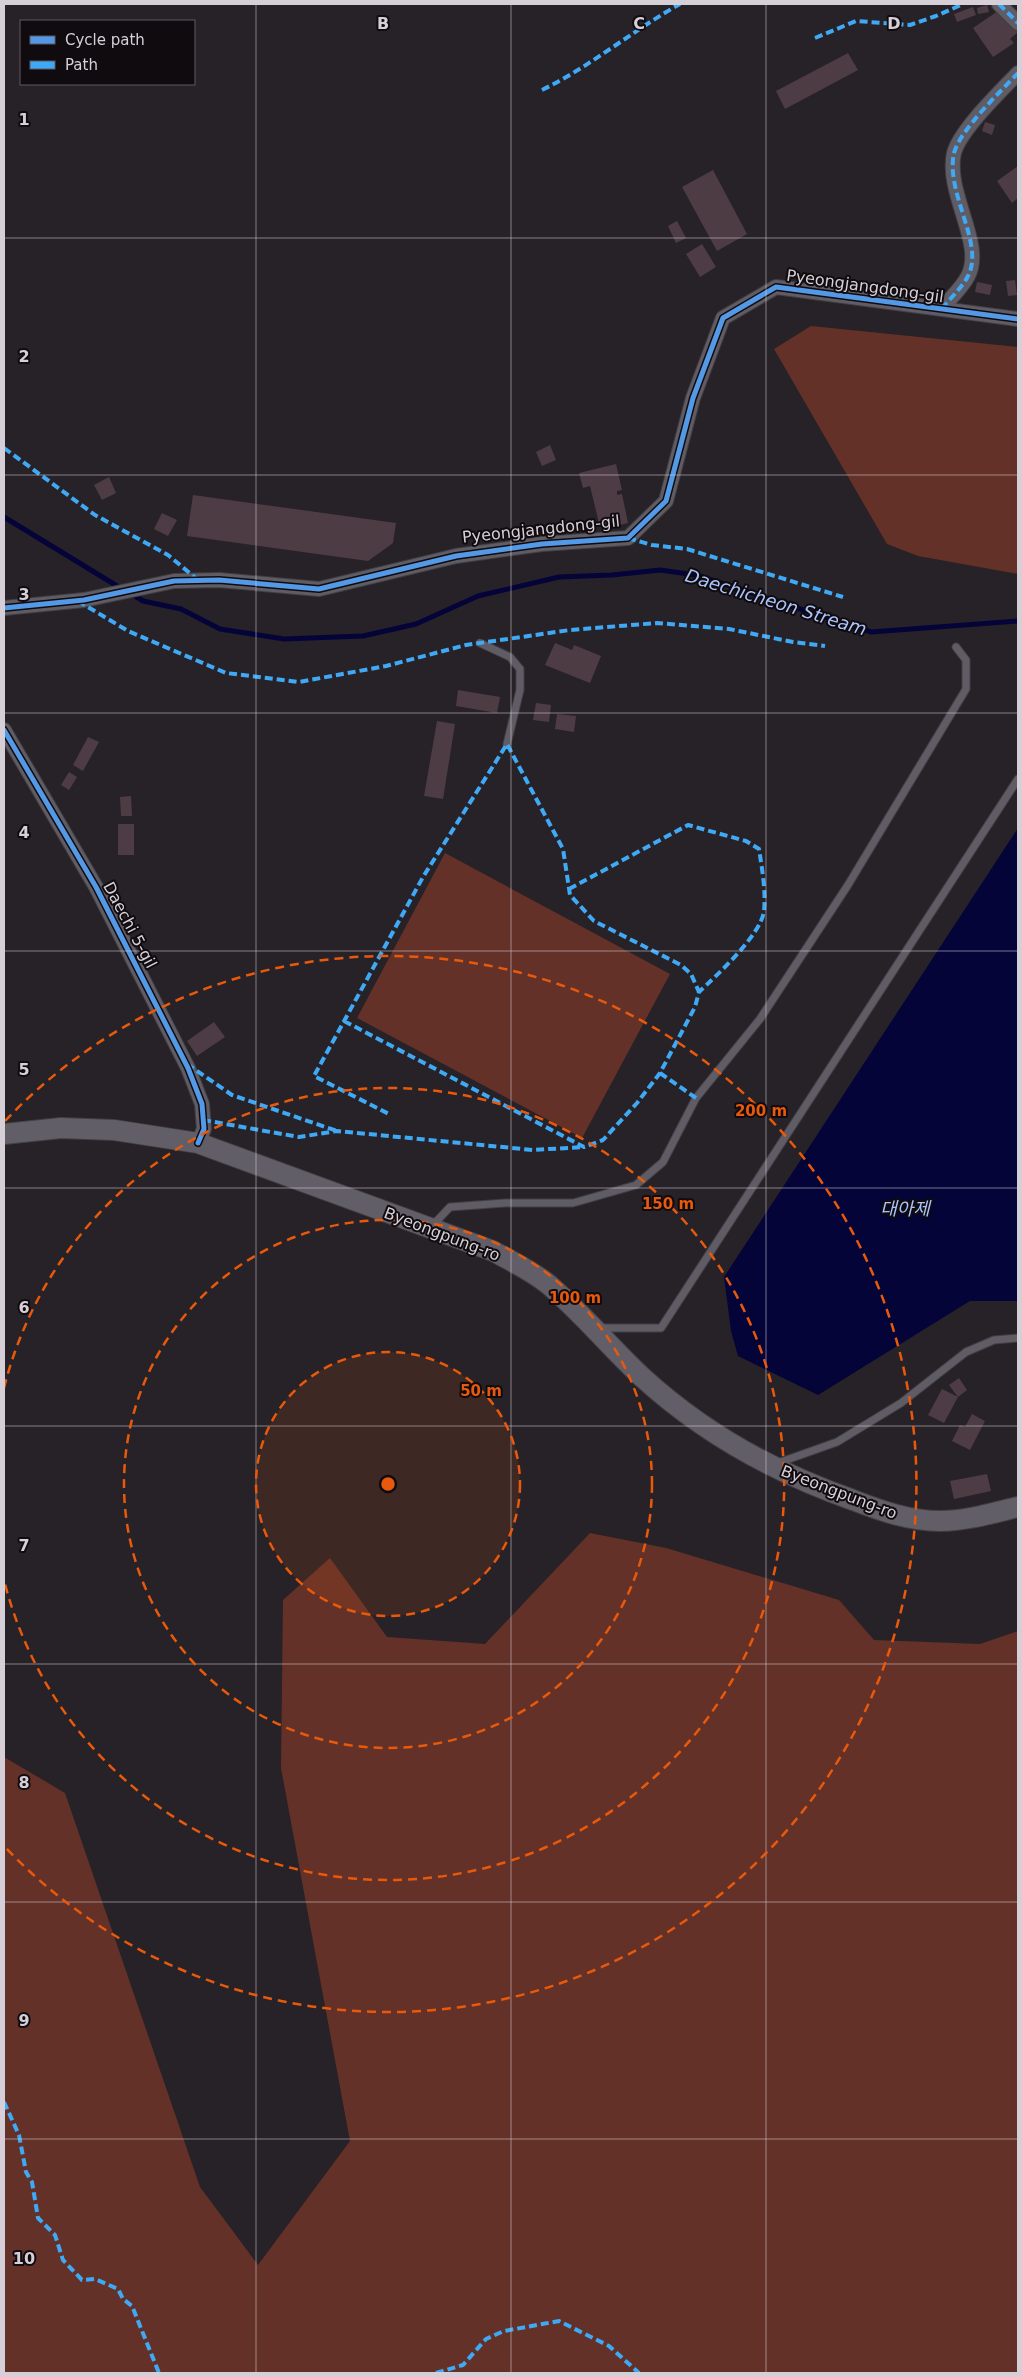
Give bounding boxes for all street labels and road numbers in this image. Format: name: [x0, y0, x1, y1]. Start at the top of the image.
street label: Pyeongjangdong-gil: [785, 266, 945, 306]
street label: Pyeongjangdong-gil: [461, 511, 621, 547]
street label: Daechi 5-gil: [99, 878, 161, 972]
street label: Byeongpung-ro: [381, 1203, 503, 1265]
street label: Byeongpung-ro: [778, 1461, 900, 1523]

